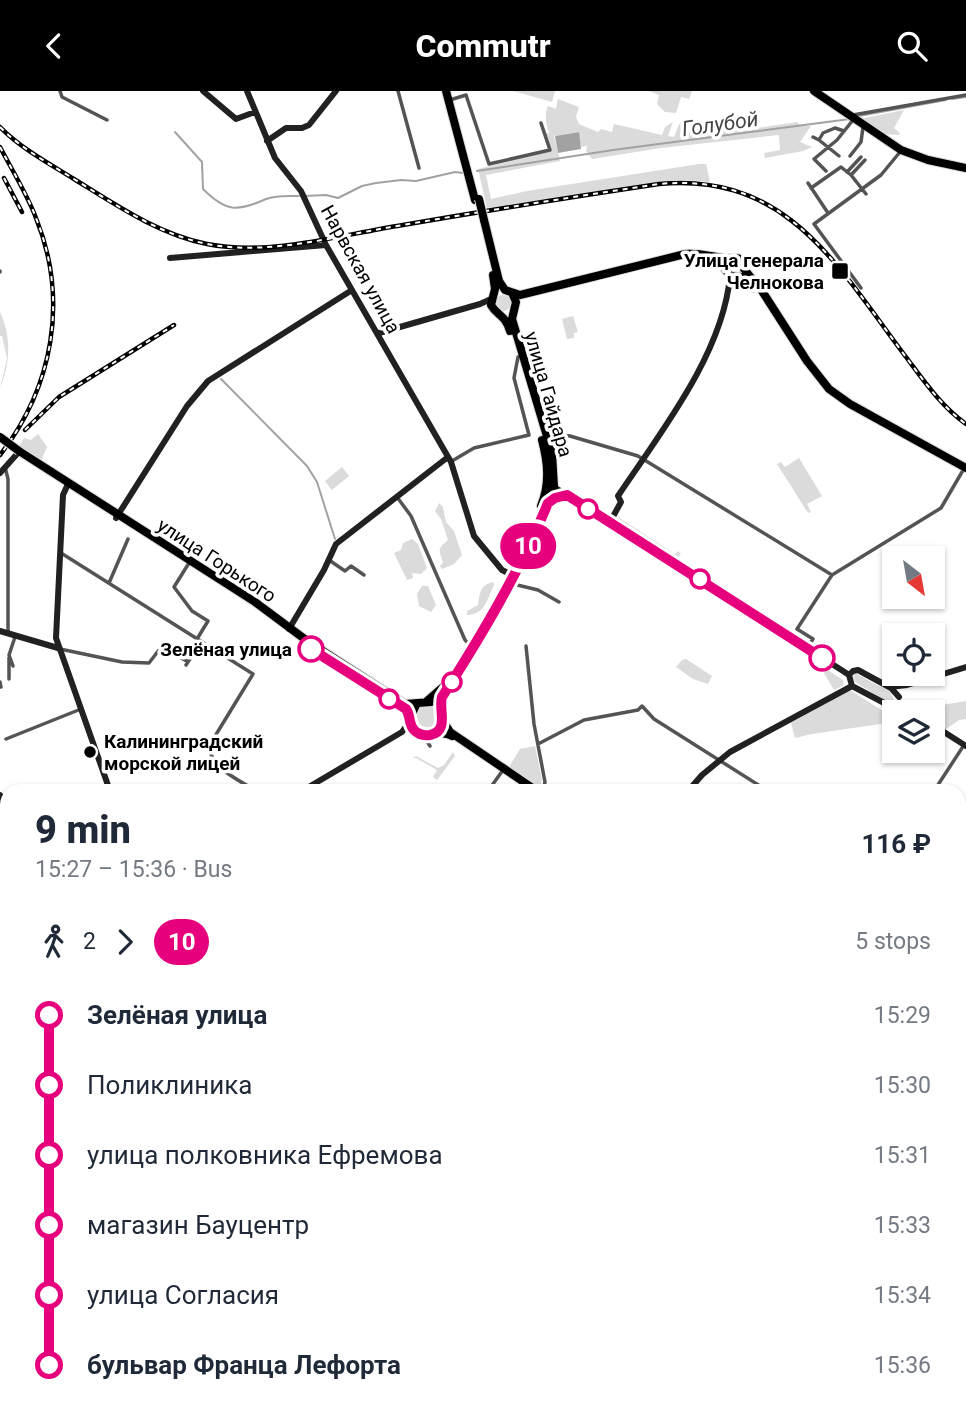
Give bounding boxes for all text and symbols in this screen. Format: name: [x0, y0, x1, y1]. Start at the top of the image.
icon: back: [35, 27, 73, 65]
text: Commutr: [415, 27, 551, 65]
icon: search: [893, 27, 931, 65]
water label: Голубой: [680, 107, 760, 141]
street label: Нарвская улица: [316, 201, 405, 337]
place label: Улица генерала Челнокова: [684, 249, 824, 294]
marker: Улица генерала Челнокова: [830, 261, 850, 281]
street label: улица Гайдара: [520, 329, 577, 460]
unlabelled marker: [578, 499, 598, 519]
street label: улица Горького: [153, 513, 280, 607]
line badge: 10: [496, 523, 560, 569]
text: 10: [514, 532, 542, 560]
north arrow: [882, 546, 945, 609]
map controls: [882, 546, 945, 763]
unlabelled marker: [690, 569, 710, 589]
button: locate: [882, 623, 945, 686]
marker: Зелёная улица: [298, 636, 324, 662]
place label: Зелёная улица: [160, 638, 292, 661]
unlabelled marker: [809, 645, 835, 671]
unlabelled marker: [442, 672, 462, 692]
unlabelled marker: [379, 689, 399, 709]
button: layers: [882, 700, 945, 763]
place label: Калининградский морской лицей: [104, 730, 263, 775]
marker: Калининградский морской лицей: [82, 744, 98, 760]
text: 9 min: [35, 808, 131, 852]
text: 116 ₽: [861, 829, 931, 859]
text: 15:27 – 15:36 · Bus: [35, 856, 232, 883]
icon: walk: [35, 923, 73, 961]
icon: forward: [106, 923, 144, 961]
text: 2: [83, 928, 96, 955]
text: 10: [168, 928, 195, 956]
text: 5 stops: [855, 928, 931, 955]
text: Зелёная улица: [87, 1000, 267, 1030]
text: 15:29: [874, 1002, 931, 1029]
text: Поликлиника: [87, 1070, 253, 1100]
text: 15:30: [874, 1072, 931, 1099]
text: улица полковника Ефремова: [87, 1140, 443, 1170]
text: 15:31: [874, 1142, 931, 1169]
text: магазин Бауцентр: [87, 1210, 309, 1240]
text: 15:33: [874, 1212, 931, 1239]
text: улица Согласия: [87, 1280, 279, 1310]
text: 15:34: [874, 1282, 931, 1309]
text: бульвар Франца Лефорта: [87, 1350, 401, 1380]
text: 15:36: [874, 1352, 931, 1379]

